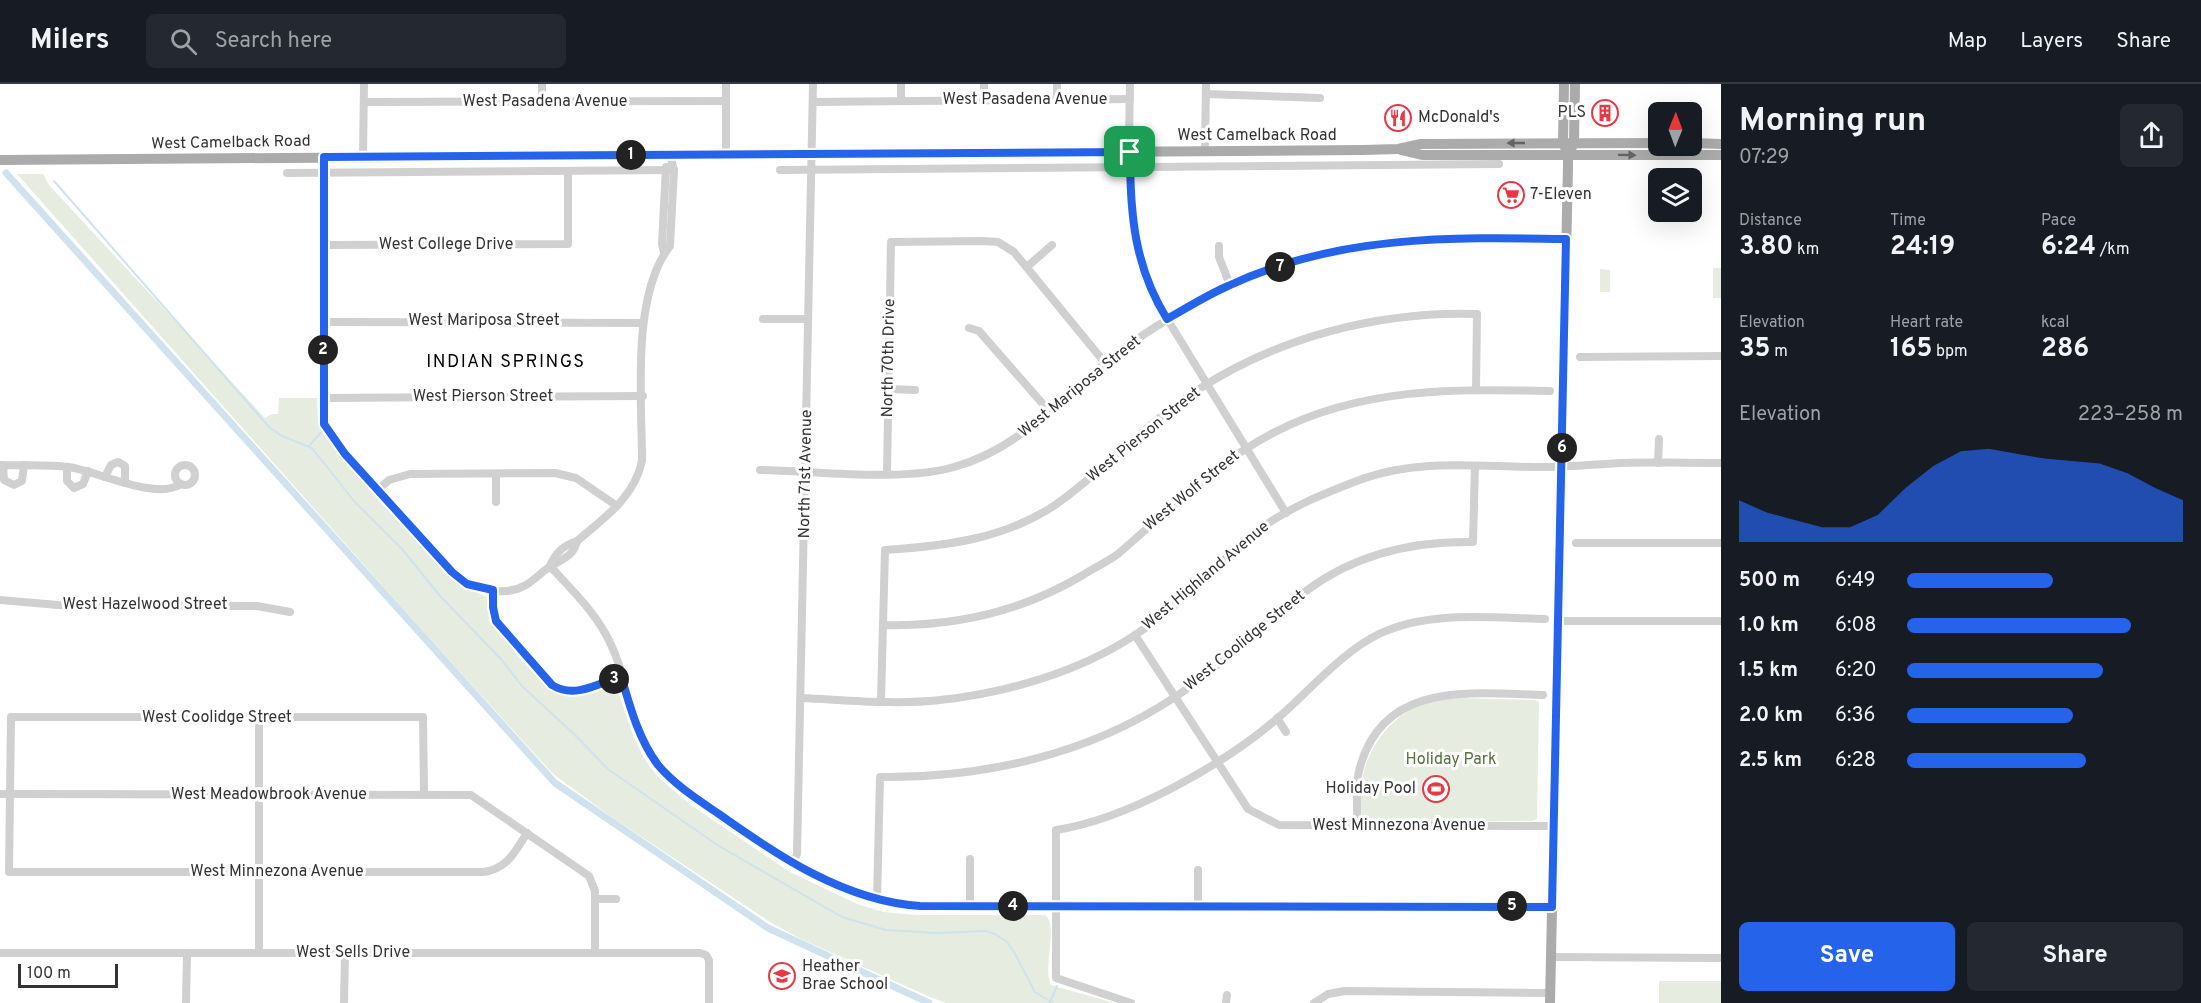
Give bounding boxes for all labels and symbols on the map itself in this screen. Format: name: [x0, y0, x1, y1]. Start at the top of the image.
street label: West Pasadena Avenue: [943, 90, 1107, 110]
street label: West Pasadena Avenue: [463, 92, 627, 112]
building icon: PLS: [1590, 98, 1620, 128]
north arrow: [1648, 102, 1702, 156]
restaurant icon: McDonald's: [1383, 103, 1413, 133]
place label: PLS: [1558, 103, 1586, 123]
place label: McDonald's: [1418, 108, 1500, 128]
pin: [1104, 126, 1155, 177]
street label: West Camelback Road: [1177, 126, 1337, 146]
street label: West Camelback Road: [151, 132, 311, 154]
one-way arrow: [1506, 138, 1525, 148]
pin: 1: [616, 140, 646, 170]
one-way arrow: [1617, 150, 1636, 160]
supermarket icon: 7-Eleven: [1496, 180, 1526, 210]
place label: 7-Eleven: [1530, 185, 1592, 205]
street label: West College Drive: [379, 235, 513, 255]
pin: 7: [1265, 252, 1295, 282]
street label: North 70th Drive: [878, 298, 900, 418]
street label: West Mariposa Street: [408, 311, 560, 331]
street label: West Mariposa Street: [1015, 332, 1145, 442]
pin: 2: [308, 335, 338, 365]
district label: INDIAN SPRINGS: [426, 351, 586, 374]
street label: West Pierson Street: [1083, 383, 1205, 487]
street label: West Pierson Street: [413, 387, 553, 407]
street label: North 71st Avenue: [795, 409, 817, 539]
pin: 6: [1547, 433, 1577, 463]
street label: West Wolf Street: [1140, 446, 1244, 536]
street label: West Highland Avenue: [1138, 517, 1274, 635]
street label: West Coolidge Street: [1180, 586, 1310, 696]
street label: West Hazelwood Street: [62, 595, 228, 615]
pin: 3: [599, 664, 629, 694]
street label: West Coolidge Street: [142, 708, 292, 728]
park label: Holiday Park: [1405, 750, 1497, 770]
sports icon: Holiday Pool: [1421, 774, 1451, 804]
place label: Holiday Pool: [1326, 779, 1416, 799]
street label: West Meadowbrook Avenue: [171, 785, 367, 805]
street label: West Minnezona Avenue: [1312, 816, 1486, 836]
street label: West Minnezona Avenue: [190, 862, 364, 882]
pin: 4: [998, 891, 1028, 921]
pin: 5: [1497, 891, 1527, 921]
street label: West Sells Drive: [296, 943, 410, 963]
place label: Heather Brae School: [802, 957, 888, 995]
scale bar: [18, 961, 118, 988]
school or university icon: Heather Brae School: [767, 961, 797, 991]

